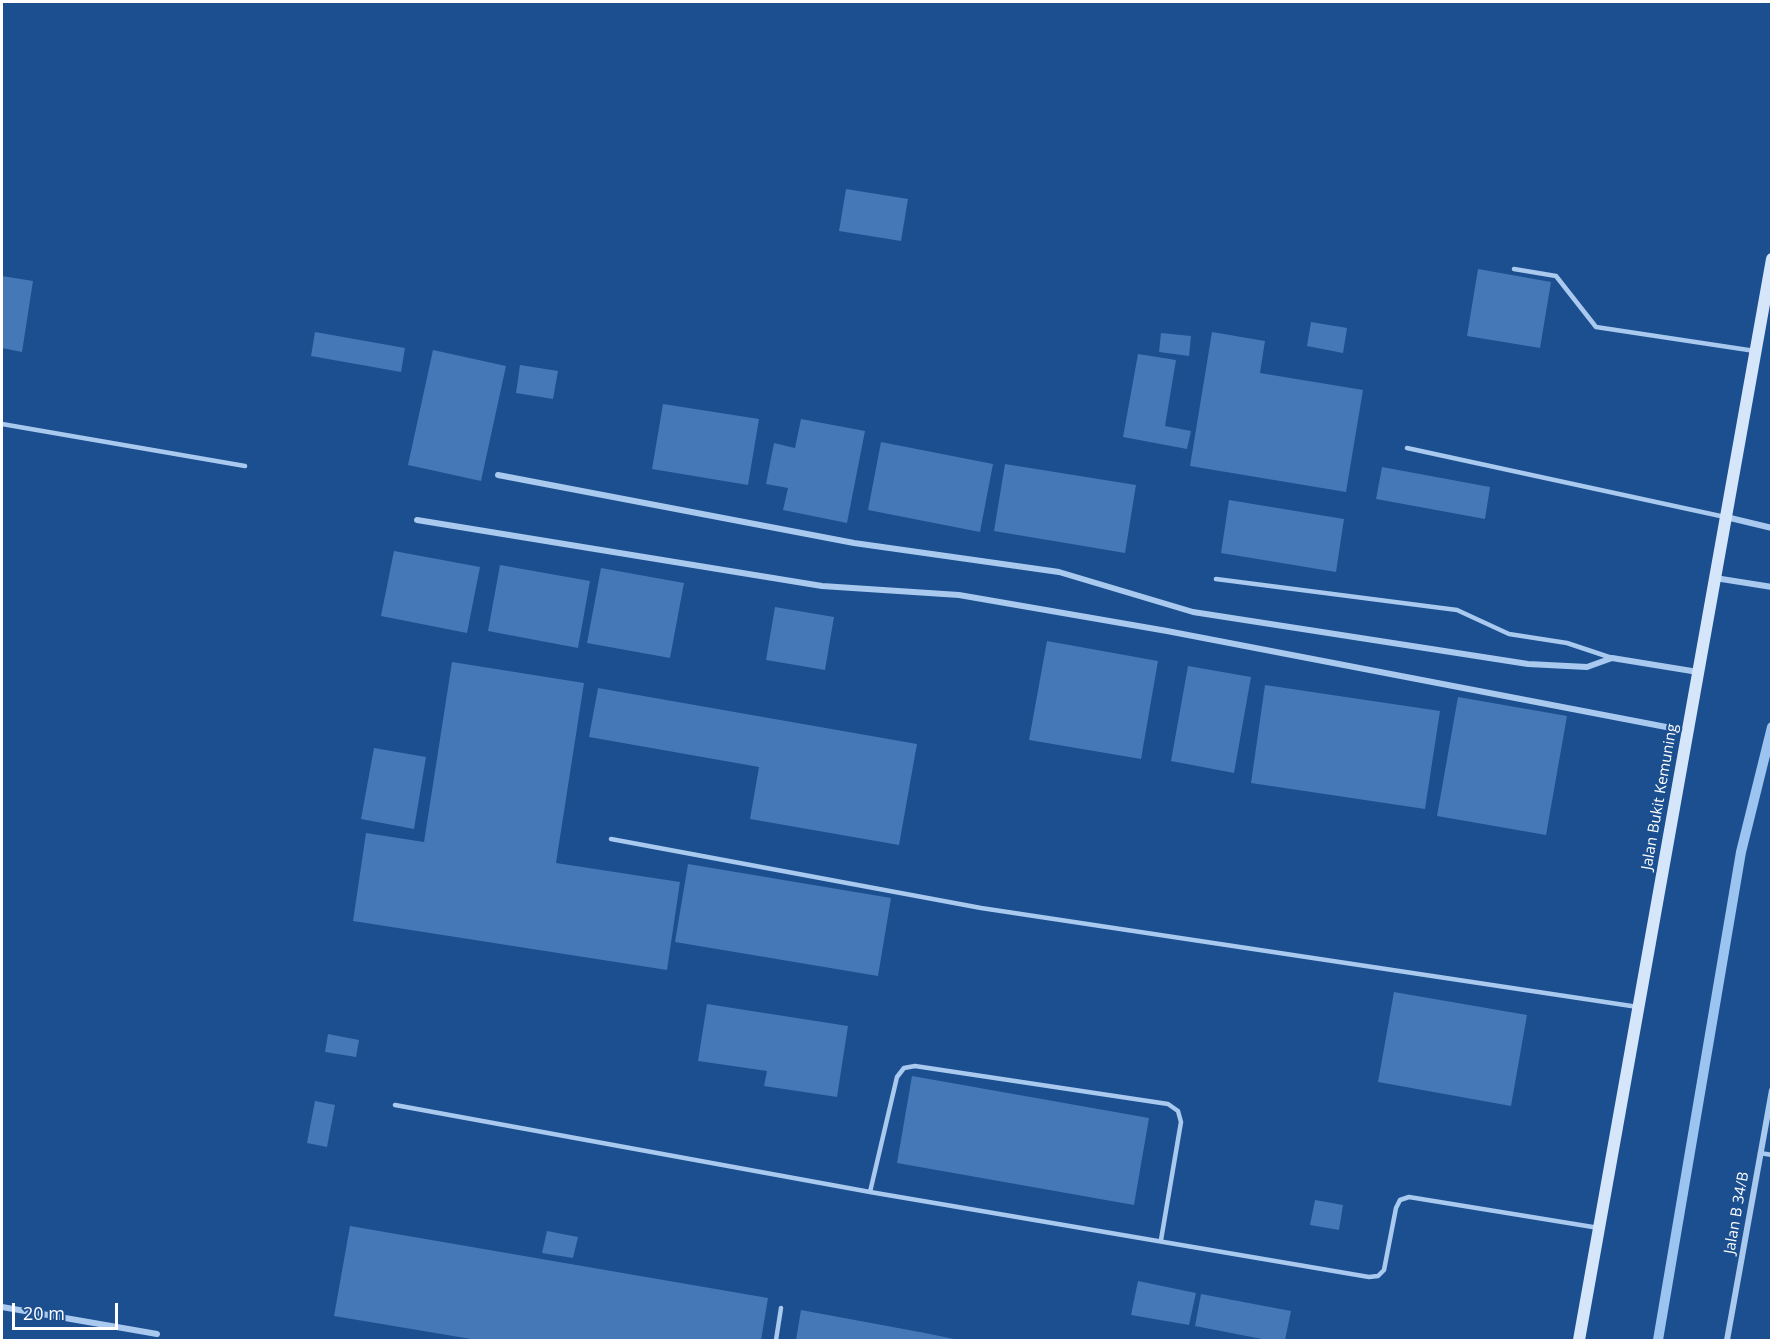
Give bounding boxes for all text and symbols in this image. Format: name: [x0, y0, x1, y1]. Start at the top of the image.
street label: Jalan Bukit Kemuning: [1638, 722, 1682, 872]
street label: Jalan B 34/B: [1721, 1170, 1753, 1256]
scale bar: [15, 1291, 122, 1329]
text: 20 m: [23, 1301, 65, 1325]

